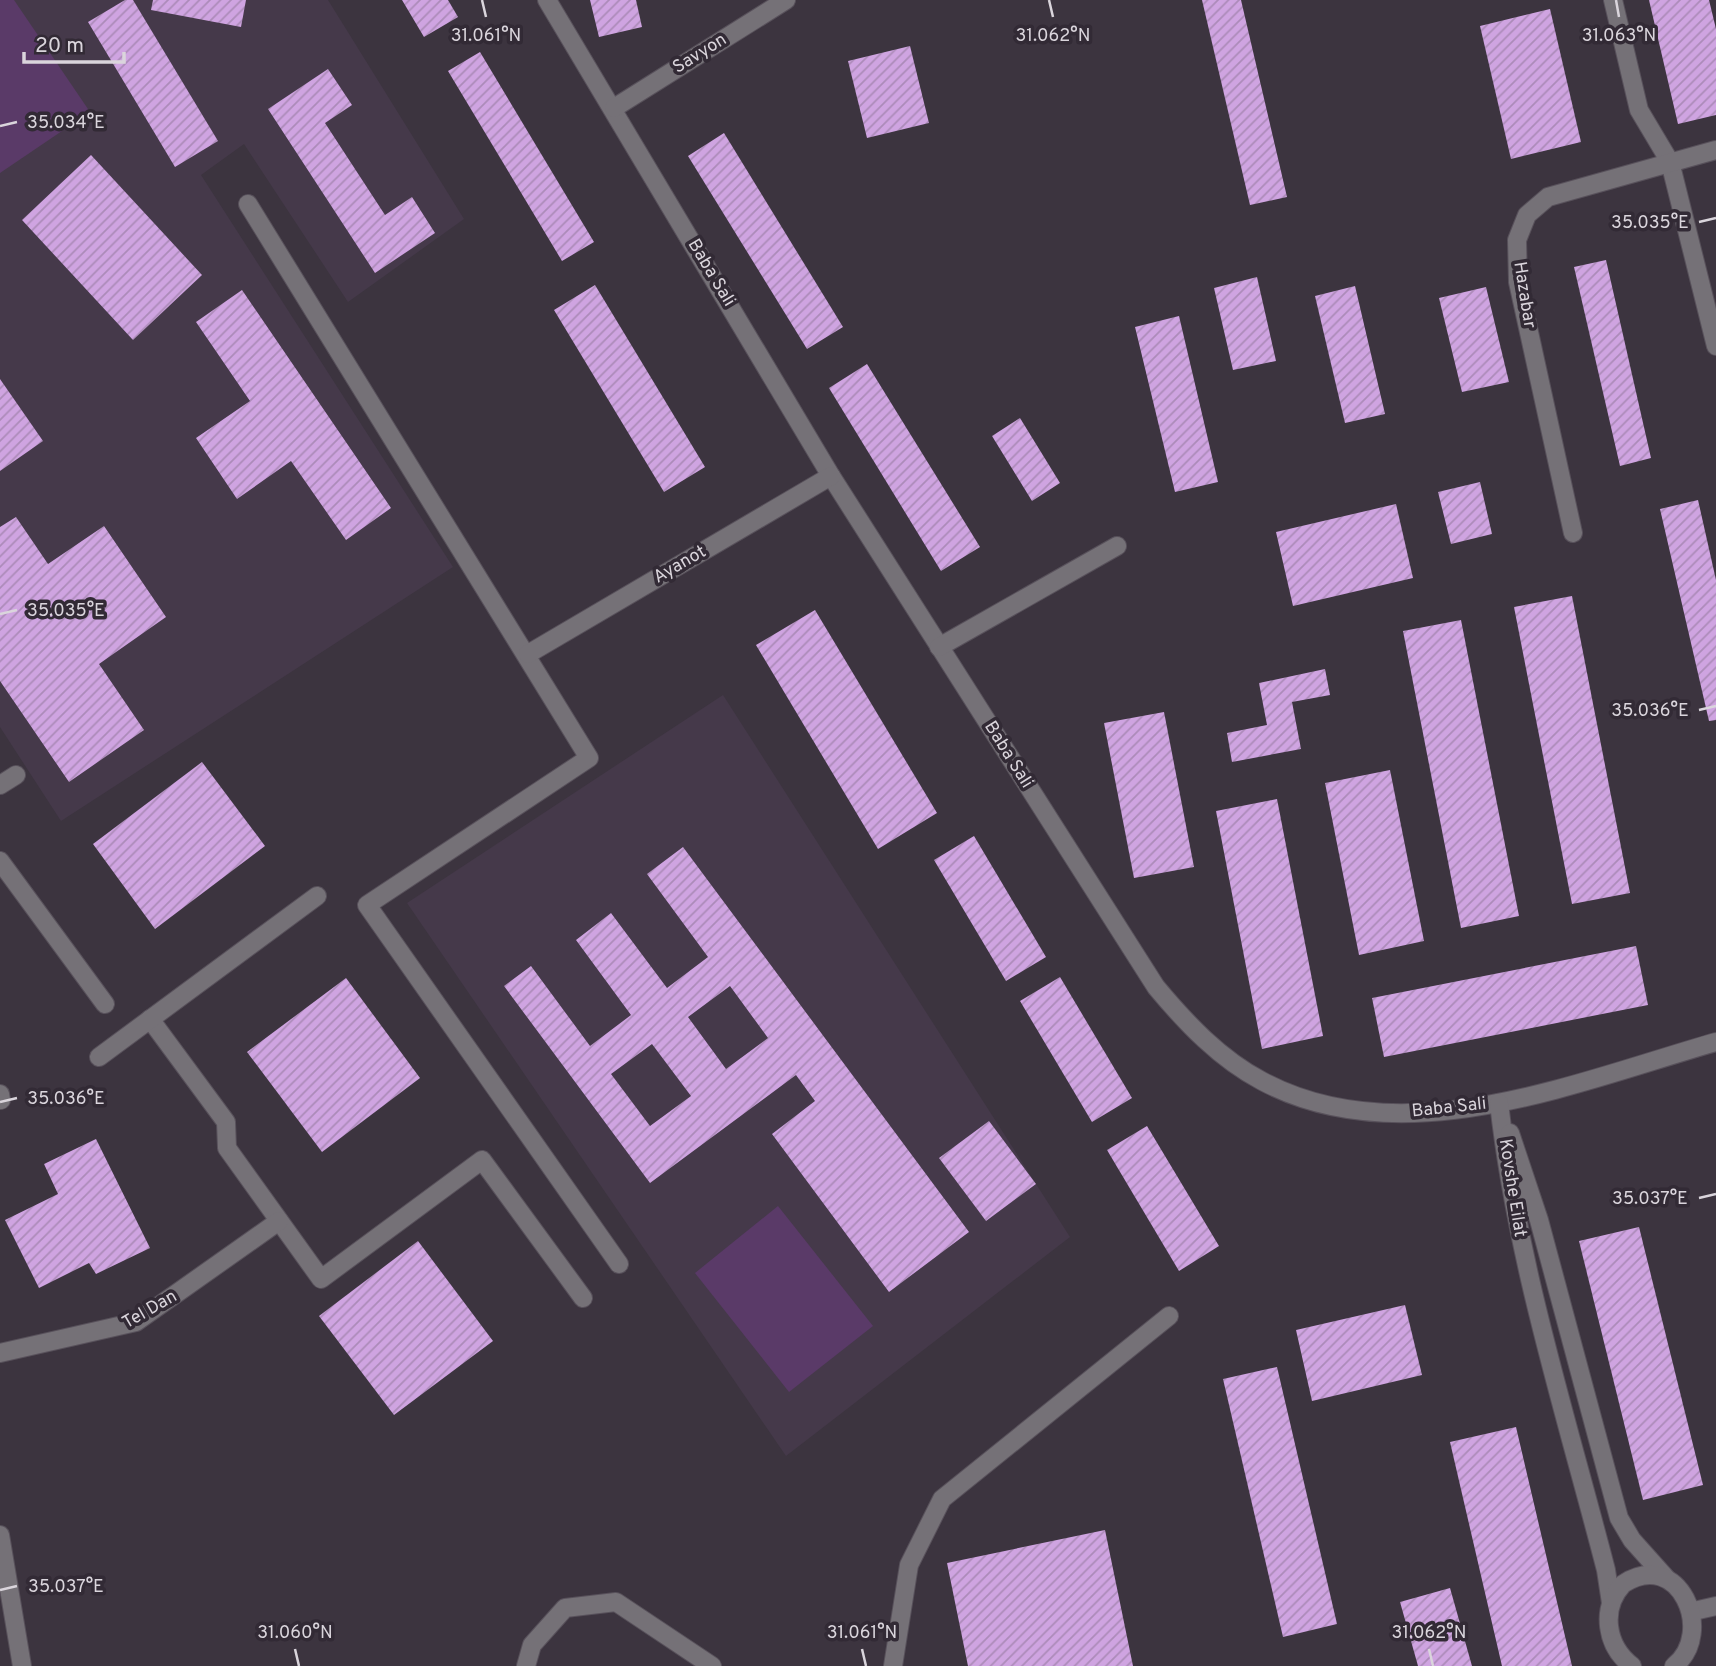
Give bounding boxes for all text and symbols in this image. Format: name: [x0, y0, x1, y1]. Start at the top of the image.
scale bar: [24, 21, 124, 65]
text: 31.061°N: [451, 25, 521, 48]
text: 31.062°N: [1016, 25, 1090, 48]
text: 31.063°N: [1582, 25, 1656, 48]
street label: Savyon: [669, 28, 731, 80]
text: 20 m: [35, 33, 84, 60]
text: 35.034°E: [27, 112, 105, 135]
text: 35.035°E: [1611, 212, 1689, 235]
street label: Baba Sali: [682, 235, 740, 311]
street label: Hazabar: [1507, 260, 1541, 330]
street label: Ayanot: [649, 541, 711, 589]
text: 35.035°E: [27, 600, 105, 623]
text: 35.036°E: [1611, 700, 1689, 723]
street label: Baba Sali: [978, 717, 1038, 793]
text: 35.036°E: [27, 1088, 105, 1111]
street label: Baba Sali: [1410, 1093, 1488, 1123]
street label: Kovshe Eilat: [1493, 1137, 1531, 1239]
text: 35.037°E: [1612, 1188, 1688, 1211]
street label: Tel Dan: [119, 1285, 181, 1335]
text: 35.037°E: [28, 1576, 104, 1599]
text: 31.060°N: [257, 1622, 333, 1645]
text: 31.061°N: [827, 1622, 897, 1645]
text: 31.062°N: [1392, 1622, 1466, 1645]

